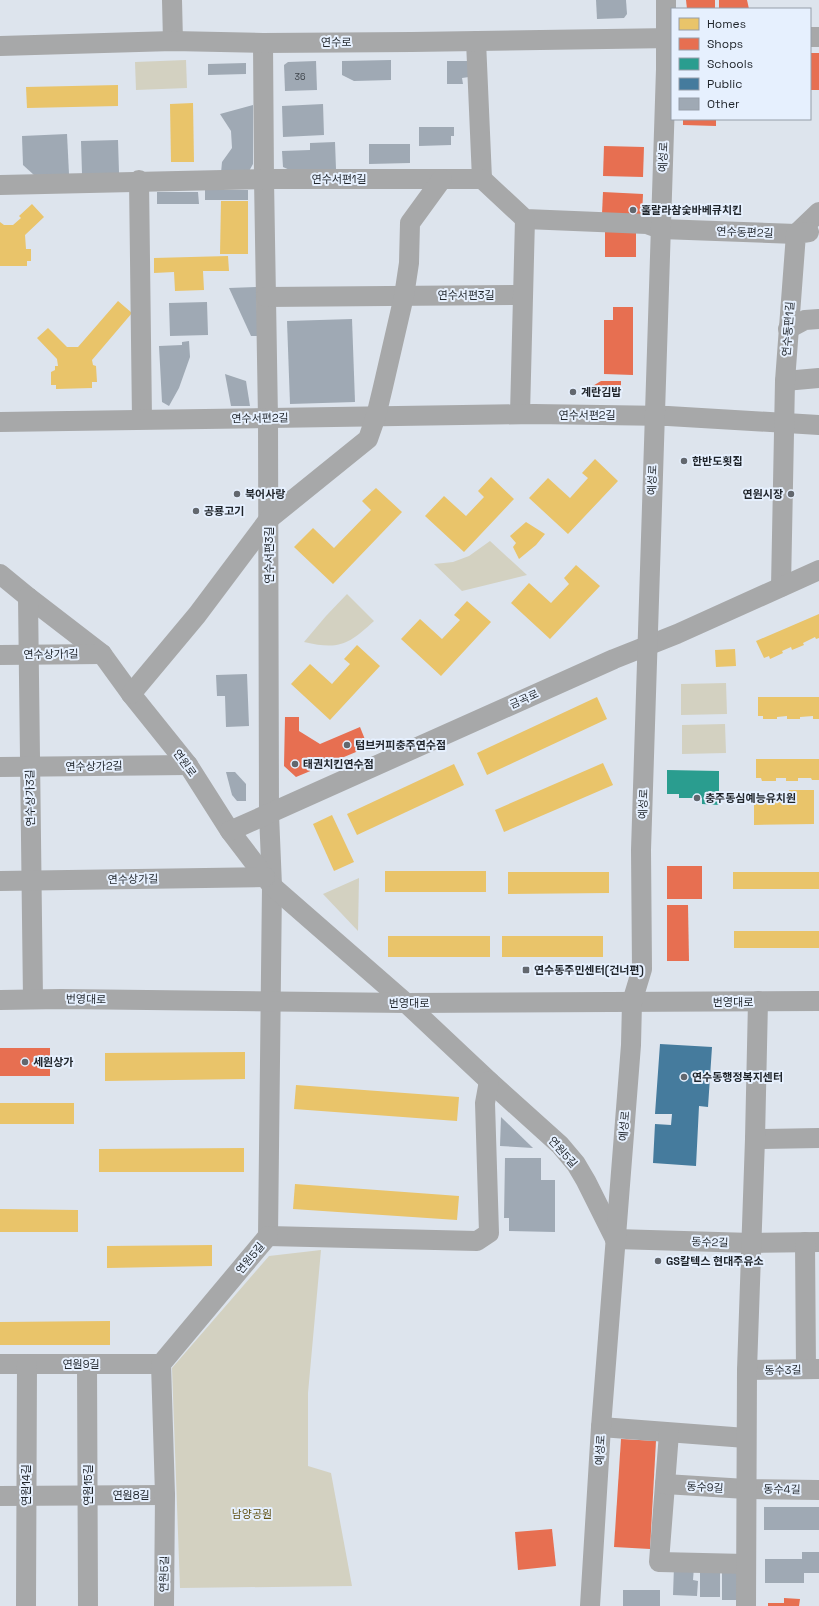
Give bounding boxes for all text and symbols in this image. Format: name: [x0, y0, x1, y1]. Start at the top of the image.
legend: [671, 8, 811, 120]
text: Homes: [707, 16, 746, 32]
street label: 연수로: [321, 35, 351, 49]
text: Shops: [707, 36, 743, 52]
text: Schools: [707, 56, 753, 72]
house number: 36: [295, 71, 306, 83]
text: Public: [707, 76, 742, 92]
text: Other: [707, 96, 740, 112]
street label: 예성로: [655, 142, 671, 172]
street label: 연수서편1길: [311, 172, 367, 186]
place label: 훌랄라참숯바베큐치킨: [641, 203, 742, 217]
marker: 훌랄라참숯바베큐치킨: [628, 205, 638, 215]
street label: 연수동편2길: [716, 224, 774, 240]
street label: 연수서편3길: [437, 288, 495, 302]
street label: 연수동편1길: [779, 301, 797, 357]
place label: 계란김밥: [581, 385, 621, 399]
marker: 계란김밥: [568, 387, 578, 397]
street label: 연수서편2길: [558, 408, 616, 422]
street label: 연수서편2길: [231, 411, 289, 425]
place label: 한반도횟집: [692, 454, 743, 468]
marker: 한반도횟집: [679, 456, 689, 466]
street label: 예성로: [644, 465, 660, 495]
place label: 북어사랑: [245, 487, 285, 501]
place label: 연원시장: [743, 487, 783, 501]
marker: 북어사랑: [232, 489, 242, 499]
marker: 연원시장: [786, 489, 796, 499]
place label: 공룡고기: [204, 504, 244, 518]
marker: 공룡고기: [191, 506, 201, 516]
street label: 연수서편3길: [262, 526, 276, 584]
street label: 연수상가1길: [23, 647, 79, 661]
street label: 금곡로: [507, 686, 541, 712]
place label: 텀브커피충주연수점: [355, 738, 446, 752]
marker: 텀브커피충주연수점: [342, 740, 352, 750]
street label: 연원로: [170, 747, 200, 779]
place label: 태권치킨연수점: [303, 757, 374, 771]
street label: 연수상가2길: [65, 759, 123, 773]
marker: 태권치킨연수점: [290, 759, 300, 769]
street label: 연수상가3길: [23, 769, 37, 827]
street label: 예성로: [635, 789, 651, 819]
place label: 충주동심예능유치원: [705, 791, 796, 805]
marker: 충주동심예능유치원: [692, 793, 702, 803]
street label: 연수상가길: [108, 872, 158, 886]
place label: 연수동주민센터(건너편): [534, 963, 644, 978]
marker: 연수동주민센터(건너편): [521, 965, 531, 975]
street label: 번영대로: [66, 992, 106, 1006]
street label: 번영대로: [713, 995, 753, 1009]
street label: 번영대로: [389, 996, 429, 1010]
place label: 세원상가: [33, 1055, 73, 1069]
marker: 세원상가: [20, 1057, 30, 1067]
place label: 연수동행정복지센터: [692, 1070, 783, 1084]
marker: 연수동행정복지센터: [679, 1072, 689, 1082]
street label: 예성로: [616, 1110, 632, 1142]
street label: 연원5길: [545, 1134, 581, 1170]
street label: 동수2길: [691, 1234, 729, 1250]
street label: 연원5길: [233, 1239, 267, 1277]
place label: GS칼텍스 현대주유소: [666, 1254, 764, 1268]
marker: GS칼텍스 현대주유소: [653, 1256, 663, 1266]
street label: 연원9길: [62, 1357, 100, 1371]
street label: 동수3길: [764, 1363, 802, 1377]
street label: 예성로: [592, 1434, 608, 1466]
street label: 연원14길: [19, 1464, 33, 1506]
street label: 연원15길: [81, 1464, 95, 1506]
street label: 동수9길: [686, 1479, 724, 1495]
street label: 동수4길: [763, 1482, 801, 1496]
street label: 연원8길: [112, 1488, 150, 1502]
park label: 남양공원: [232, 1507, 272, 1521]
street label: 연원5길: [157, 1555, 171, 1593]

